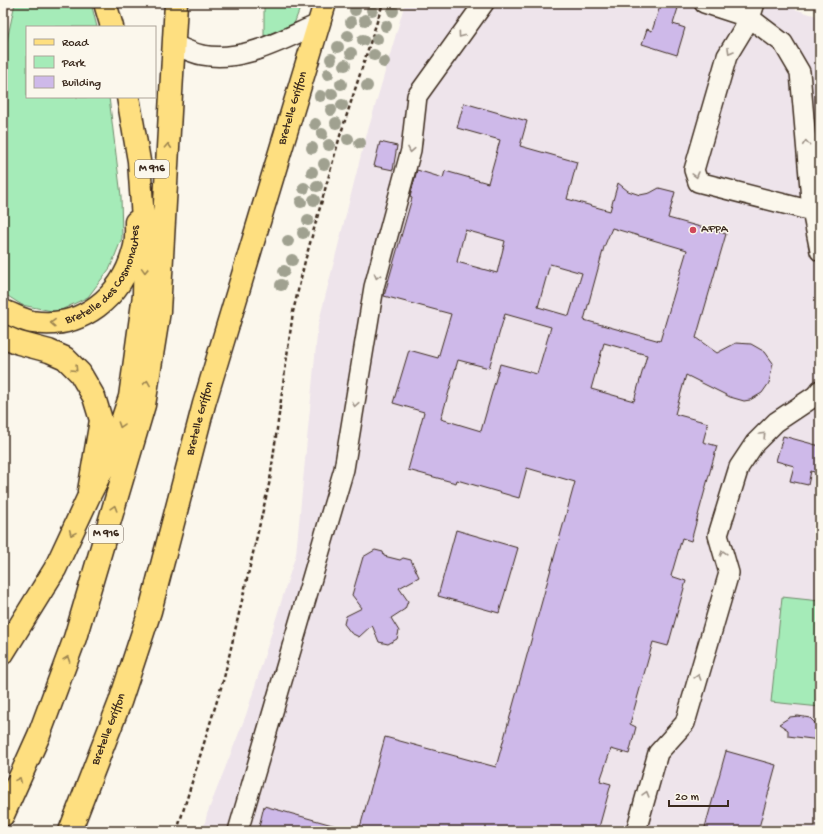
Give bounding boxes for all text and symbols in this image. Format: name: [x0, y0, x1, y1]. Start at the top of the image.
legend: [26, 26, 156, 98]
one-way arrow: [459, 30, 466, 37]
text: Road: [62, 37, 89, 51]
one-way arrow: [727, 47, 734, 54]
text: Park: [61, 57, 87, 71]
street label: Bretelle Griffon: [275, 70, 311, 148]
text: Building: [61, 77, 101, 91]
one-way arrow: [802, 140, 811, 146]
one-way arrow: [163, 143, 172, 149]
one-way arrow: [407, 147, 415, 153]
road number: M 916: [135, 160, 169, 178]
one-way arrow: [691, 172, 700, 179]
place label: AFPA: [701, 223, 729, 237]
street label: Bretelle des Cosmonautes: [63, 225, 143, 328]
marker: AFPA: [688, 225, 698, 235]
one-way arrow: [140, 267, 149, 273]
one-way arrow: [373, 272, 382, 279]
one-way arrow: [50, 318, 56, 327]
one-way arrow: [71, 364, 78, 372]
one-way arrow: [143, 380, 151, 386]
street label: Bretelle Griffon: [184, 380, 217, 458]
one-way arrow: [351, 401, 360, 407]
one-way arrow: [117, 421, 126, 428]
one-way arrow: [758, 432, 766, 440]
one-way arrow: [109, 505, 118, 512]
road number: M 916: [89, 525, 123, 543]
one-way arrow: [68, 529, 76, 536]
one-way arrow: [719, 549, 728, 556]
one-way arrow: [62, 656, 71, 663]
one-way arrow: [693, 674, 702, 681]
street label: Bretelle Griffon: [89, 691, 129, 768]
one-way arrow: [14, 776, 22, 784]
scale bar: [669, 782, 728, 808]
one-way arrow: [642, 790, 650, 797]
text: 20 m: [675, 791, 700, 805]

